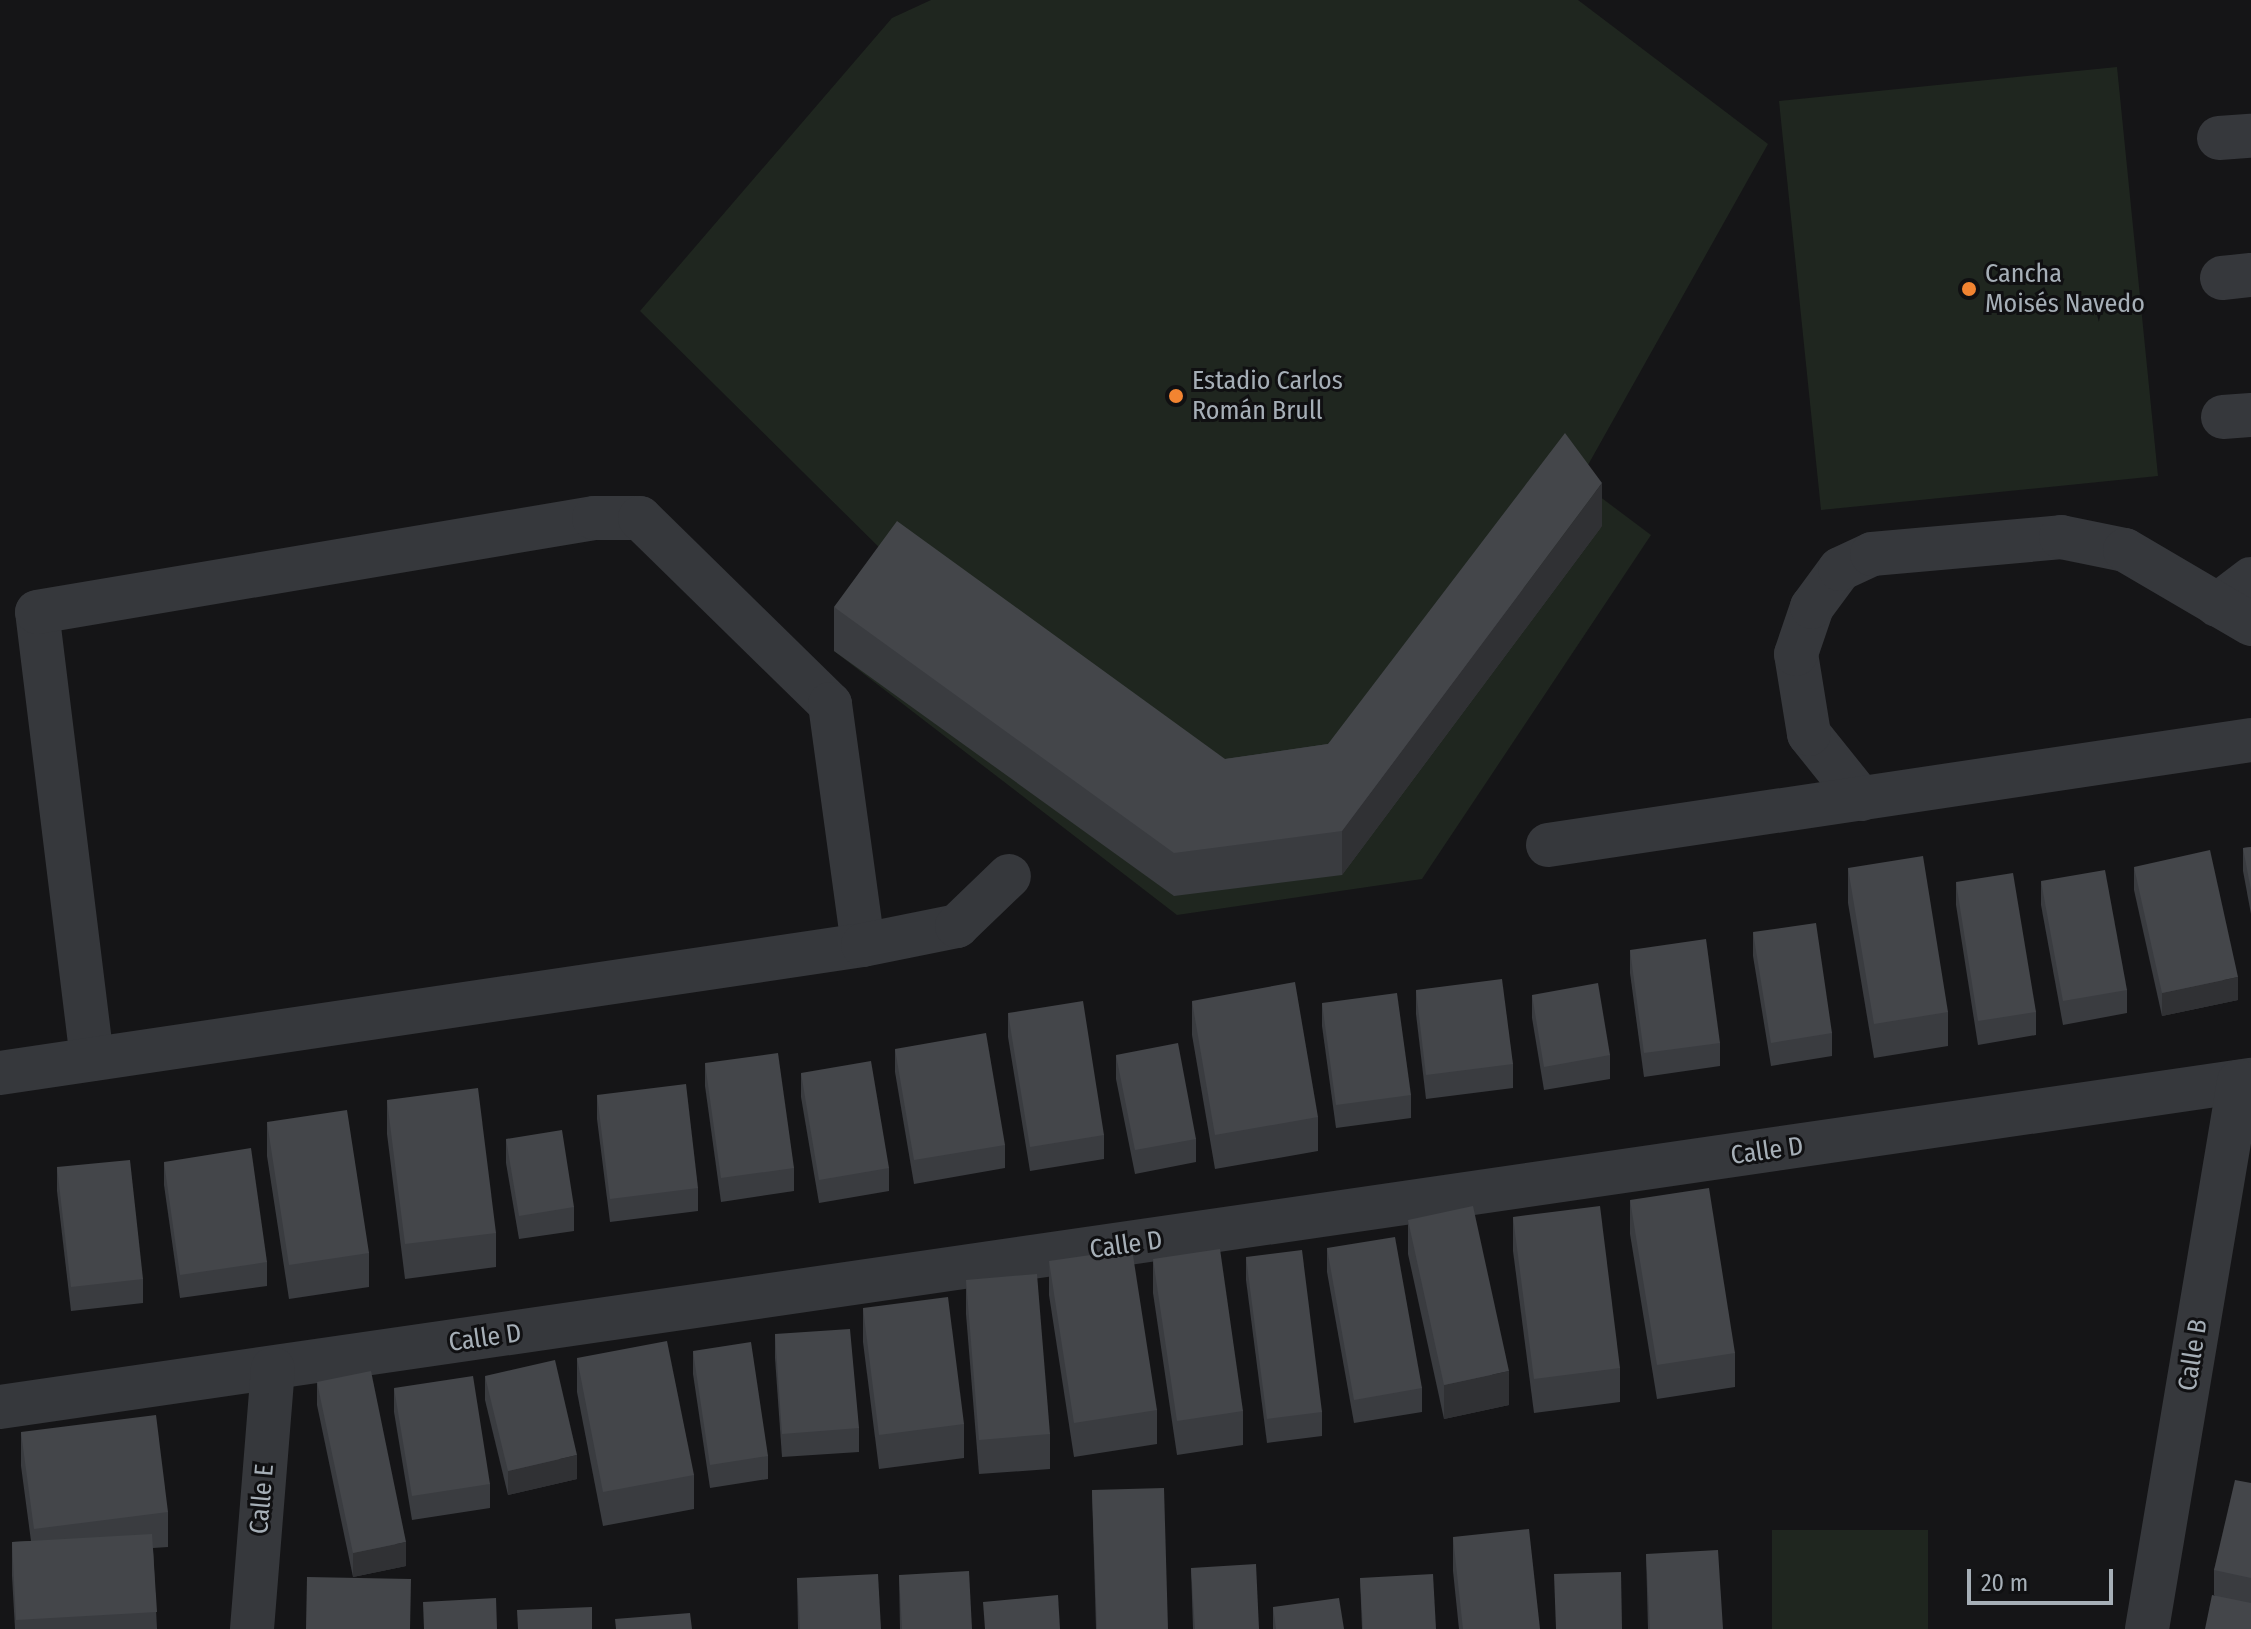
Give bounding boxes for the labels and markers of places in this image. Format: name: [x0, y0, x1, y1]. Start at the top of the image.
place label: Cancha Moisés Navedo: [1985, 258, 2145, 320]
marker: Cancha Moisés Navedo: [1960, 280, 1978, 298]
place label: Estadio Carlos Román Brull: [1192, 365, 1343, 426]
marker: Estadio Carlos Román Brull: [1167, 387, 1185, 405]

